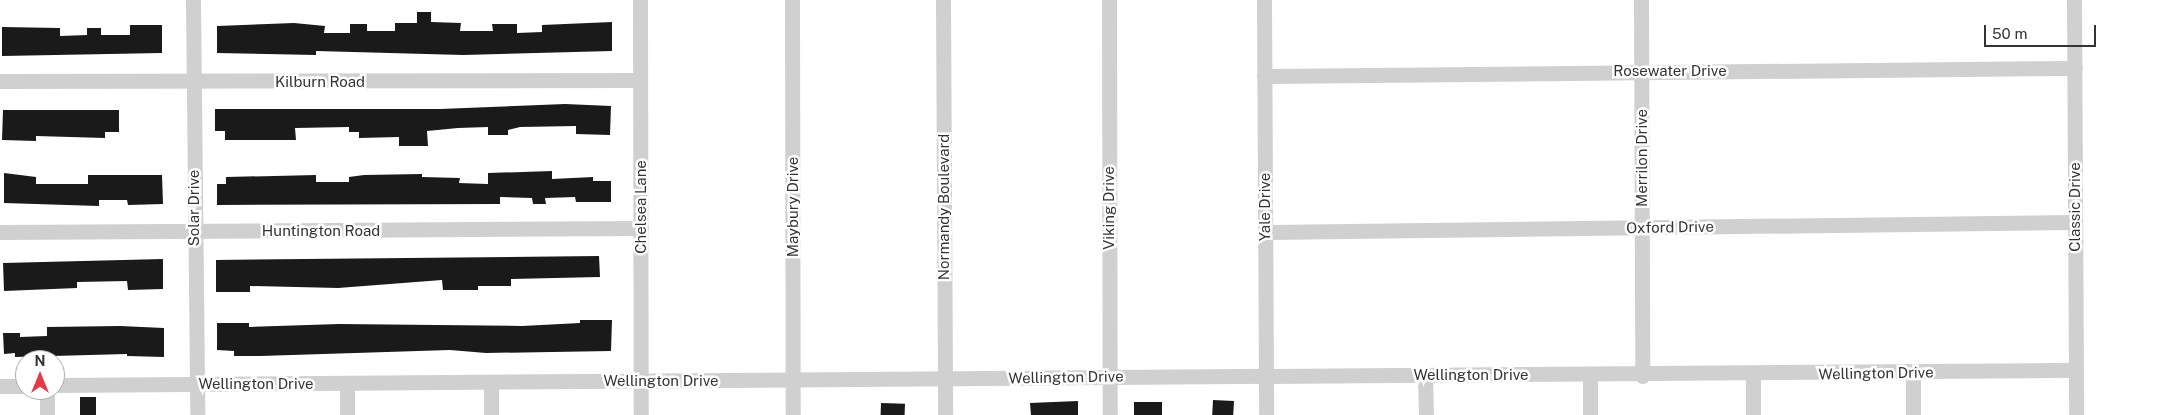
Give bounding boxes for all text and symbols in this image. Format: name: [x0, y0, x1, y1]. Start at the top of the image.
scale bar: [1987, 15, 2100, 47]
text: 50 m: [1992, 25, 2027, 42]
street label: Rosewater Drive: [1613, 62, 1727, 80]
street label: Kilburn Road: [275, 73, 365, 91]
street label: Merrilon Drive: [1633, 109, 1651, 207]
street label: Normandy Boulevard: [935, 134, 953, 280]
street label: Maybury Drive: [784, 157, 802, 257]
street label: Chelsea Lane: [632, 160, 650, 254]
street label: Classic Drive: [2066, 162, 2084, 252]
street label: Viking Drive: [1100, 166, 1118, 250]
street label: Solar Drive: [185, 170, 203, 246]
street label: Yale Drive: [1256, 173, 1274, 241]
street label: Oxford Drive: [1626, 217, 1714, 237]
street label: Huntington Road: [262, 222, 380, 240]
north arrow: [15, 350, 65, 400]
text: N: [35, 353, 45, 369]
street label: Wellington Drive: [1818, 363, 1934, 383]
street label: Wellington Drive: [1413, 366, 1529, 384]
street label: Wellington Drive: [1008, 367, 1124, 387]
street label: Wellington Drive: [603, 372, 719, 390]
street label: Wellington Drive: [198, 375, 314, 393]

